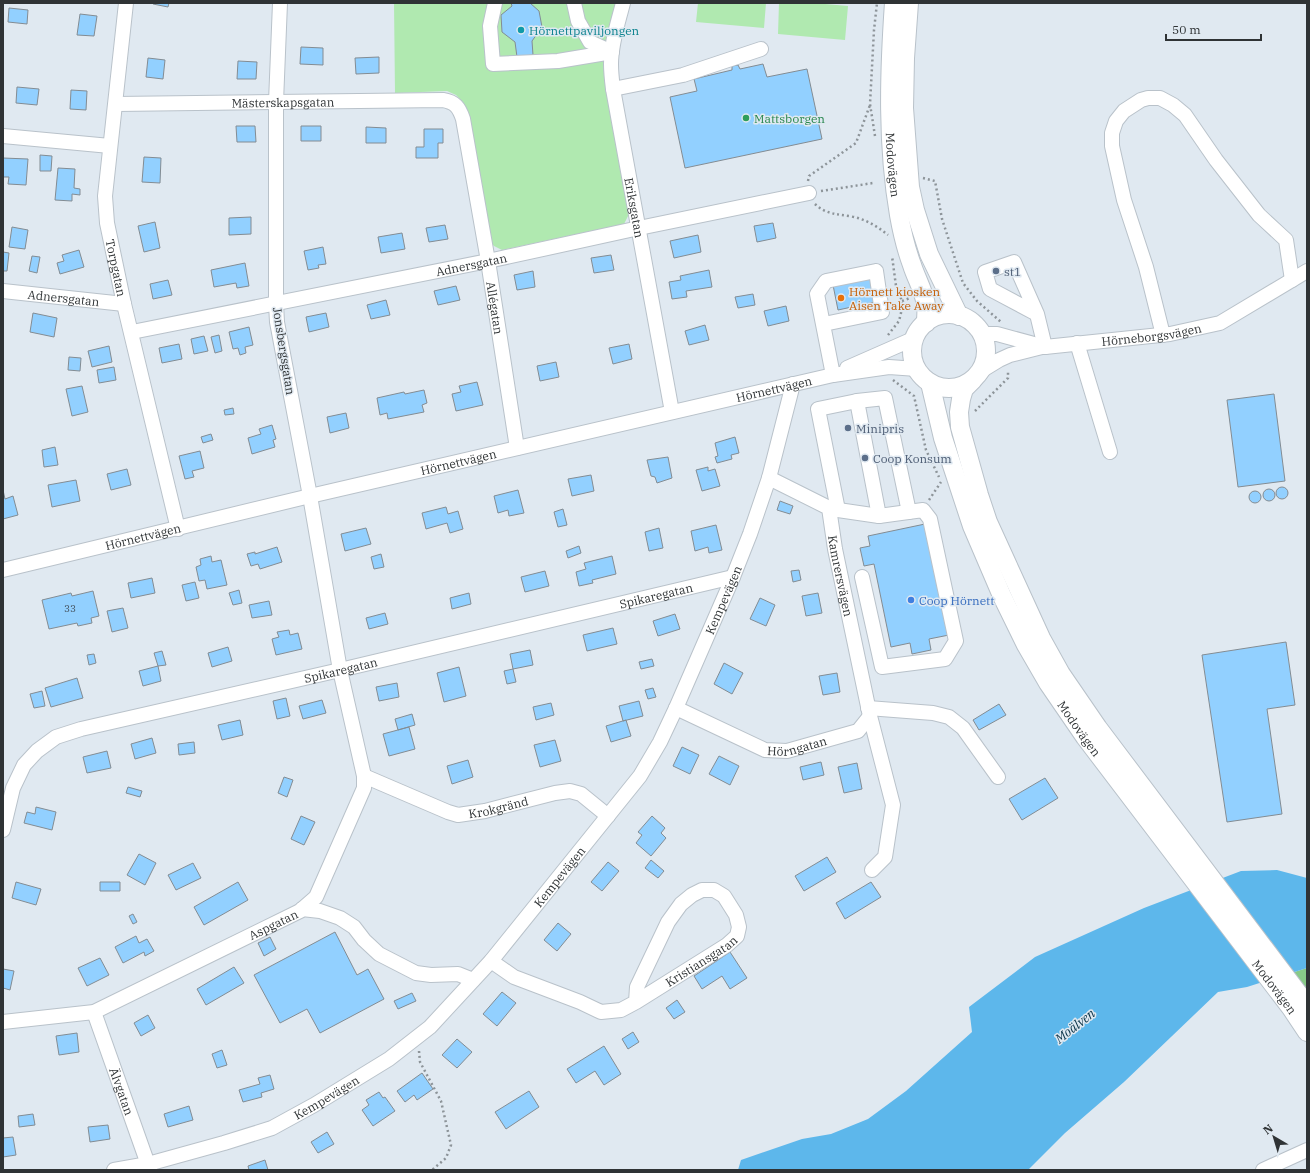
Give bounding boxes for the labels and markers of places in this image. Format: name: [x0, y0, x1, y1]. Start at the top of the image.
place label: Hörnettpaviljongen: [529, 23, 640, 38]
marker: Hörnettpaviljongen: [516, 25, 526, 35]
place label: Mattsborgen: [754, 111, 825, 126]
marker: Mattsborgen: [741, 113, 751, 123]
place label: st1: [1004, 264, 1021, 279]
marker: st1: [991, 266, 1001, 276]
place label: Hörnett kiosken Aisen Take Away: [849, 284, 944, 313]
marker: Hörnett kiosken Aisen Take Away: [836, 293, 846, 303]
place label: Minipris: [856, 421, 904, 436]
marker: Minipris: [843, 423, 853, 433]
place label: Coop Konsum: [873, 451, 952, 466]
marker: Coop Konsum: [860, 453, 870, 463]
place label: Coop Hörnett: [919, 593, 994, 608]
marker: Coop Hörnett: [906, 595, 916, 605]

